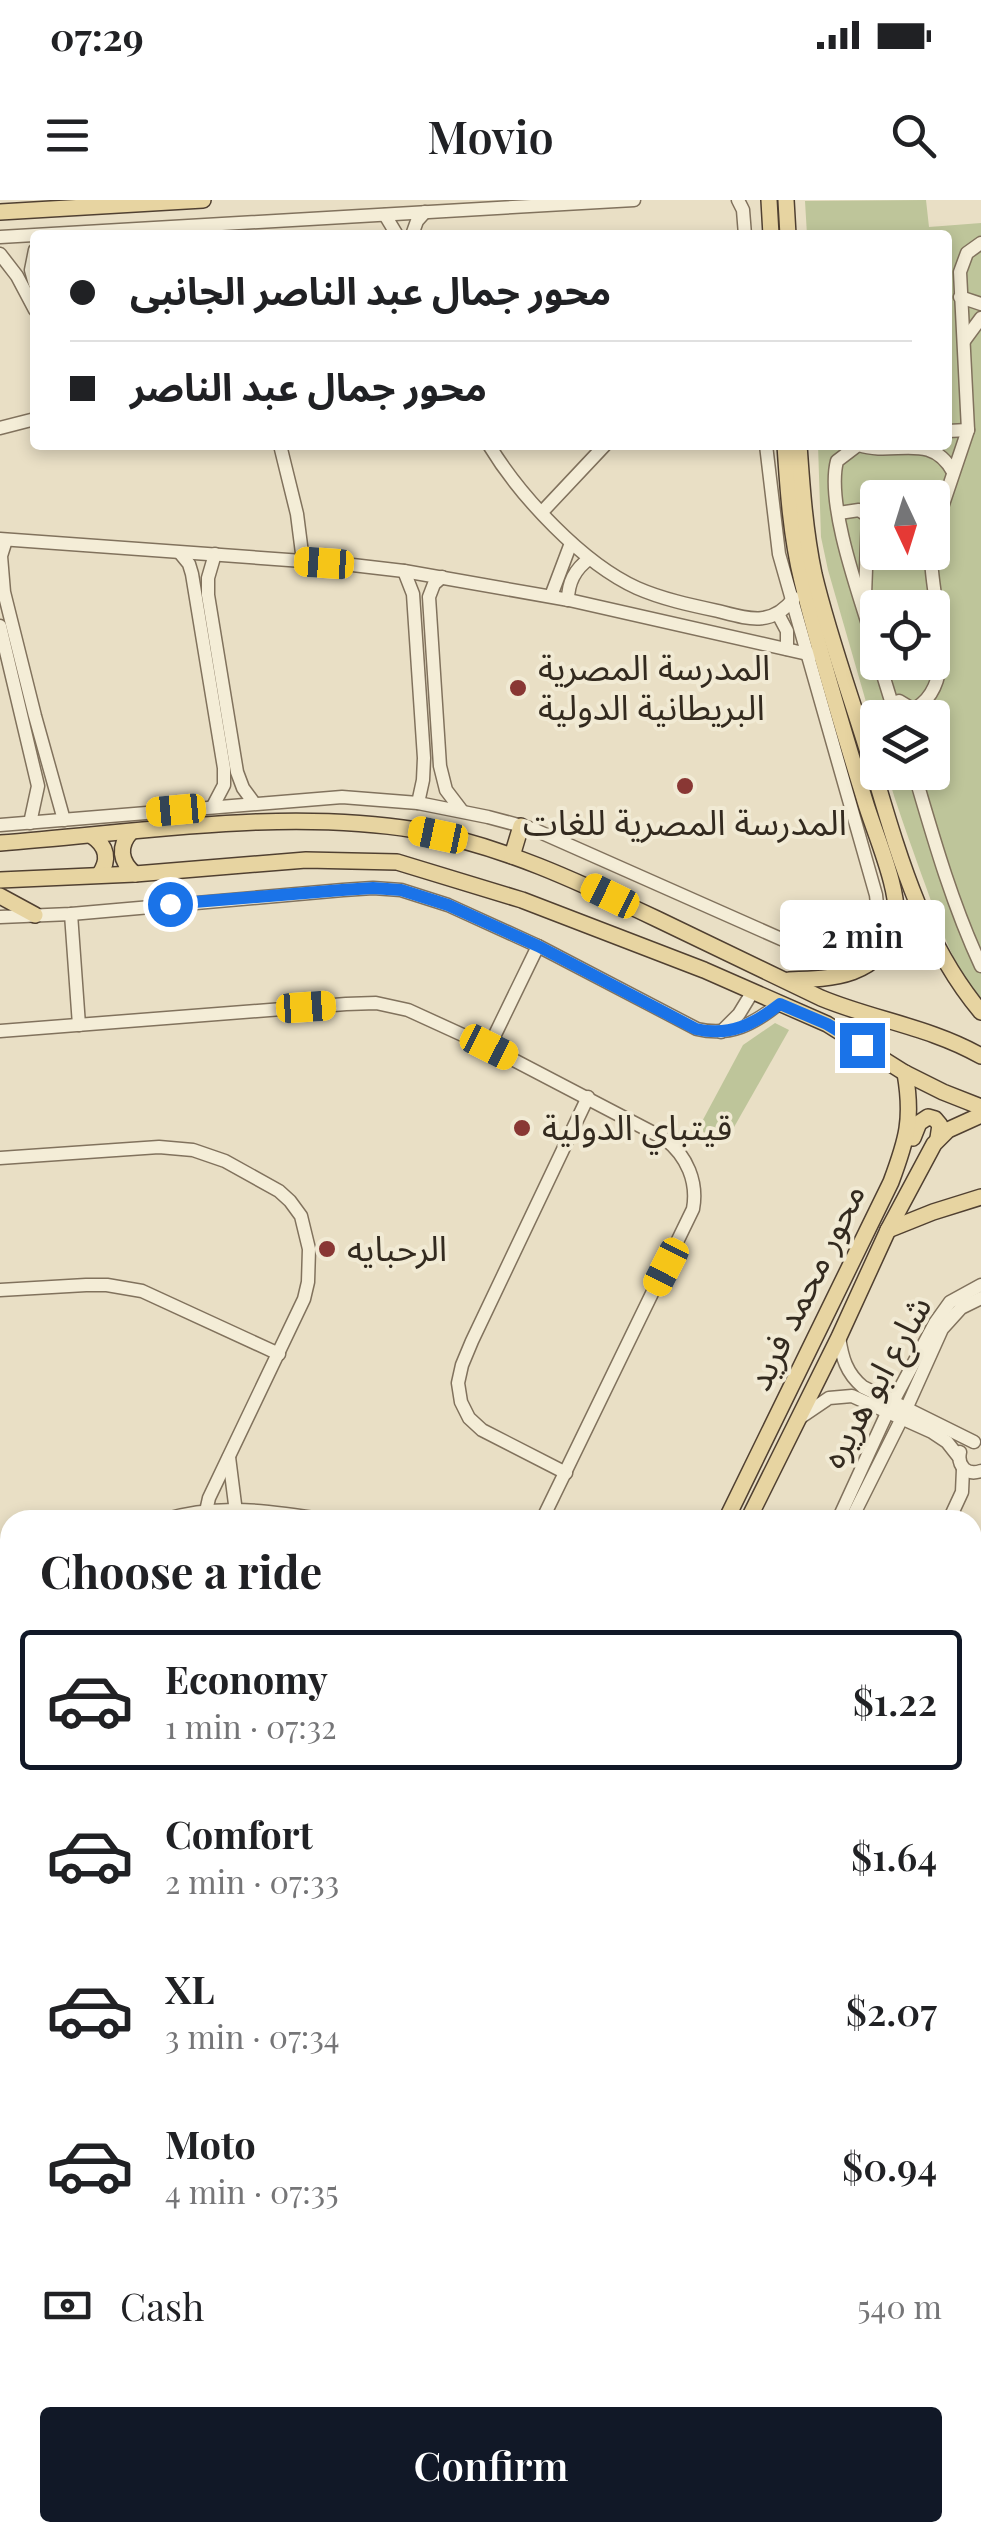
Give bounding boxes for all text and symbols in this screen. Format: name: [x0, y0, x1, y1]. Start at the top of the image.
text: 07:29: [50, 10, 144, 61]
text: Movio: [427, 105, 554, 165]
icon: menu: [40, 108, 95, 163]
icon: search: [886, 108, 941, 163]
text: محور جمال عبد الناصر الجانبى: [130, 264, 611, 315]
text: محور جمال عبد الناصر: [130, 360, 487, 411]
north arrow: [860, 480, 950, 570]
map controls: [860, 480, 950, 790]
car: [293, 546, 355, 580]
button: locate: [860, 590, 950, 680]
place label: المدرسة المصرية البريطانية الدولية: [538, 642, 770, 729]
marker: المدرسة المصرية البريطانية الدولية: [507, 677, 529, 699]
button: layers: [860, 700, 950, 790]
marker: المدرسة المصرية للغات: [674, 775, 696, 797]
car: [145, 792, 207, 828]
place label: المدرسة المصرية للغات: [523, 797, 847, 844]
car: [406, 814, 470, 856]
car: [576, 869, 644, 923]
route start: [148, 882, 193, 927]
callout: 2 min: [780, 900, 944, 970]
text: 2 min: [822, 913, 903, 956]
car: [275, 990, 337, 1024]
car: [455, 1020, 523, 1074]
route end: [840, 1023, 885, 1068]
place label: قيتباي الدولية: [542, 1102, 732, 1155]
marker: قيتباي الدولية: [511, 1117, 533, 1139]
street label: محور محمد فريد: [733, 1175, 874, 1397]
place label: الرحبايه: [347, 1223, 447, 1270]
car: [639, 1233, 693, 1301]
marker: الرحبايه: [316, 1238, 338, 1260]
street label: شارع ابو هريره: [807, 1286, 945, 1478]
text: Choose a ride: [40, 1540, 322, 1600]
text: Economy: [165, 1653, 328, 1704]
icon: car: [45, 1655, 135, 1745]
text: $1.22: [853, 1675, 937, 1726]
text: 1 min · 07:32: [165, 1704, 337, 1747]
text: Comfort: [165, 1808, 313, 1859]
icon: car: [45, 1810, 135, 1900]
text: $1.64: [851, 1830, 937, 1881]
text: 2 min · 07:33: [165, 1859, 339, 1902]
text: XL: [165, 1963, 214, 2014]
icon: car: [45, 1965, 135, 2055]
text: $2.07: [846, 1985, 937, 2036]
text: 3 min · 07:34: [165, 2014, 340, 2057]
text: Moto: [165, 2118, 256, 2169]
icon: car: [45, 2120, 135, 2210]
text: $0.94: [842, 2140, 937, 2191]
text: 4 min · 07:35: [165, 2169, 338, 2212]
icon: cash: [40, 2278, 95, 2333]
text: Cash: [120, 2280, 204, 2331]
text: 540 m: [857, 2284, 942, 2327]
button: Confirm: [40, 2407, 942, 2522]

